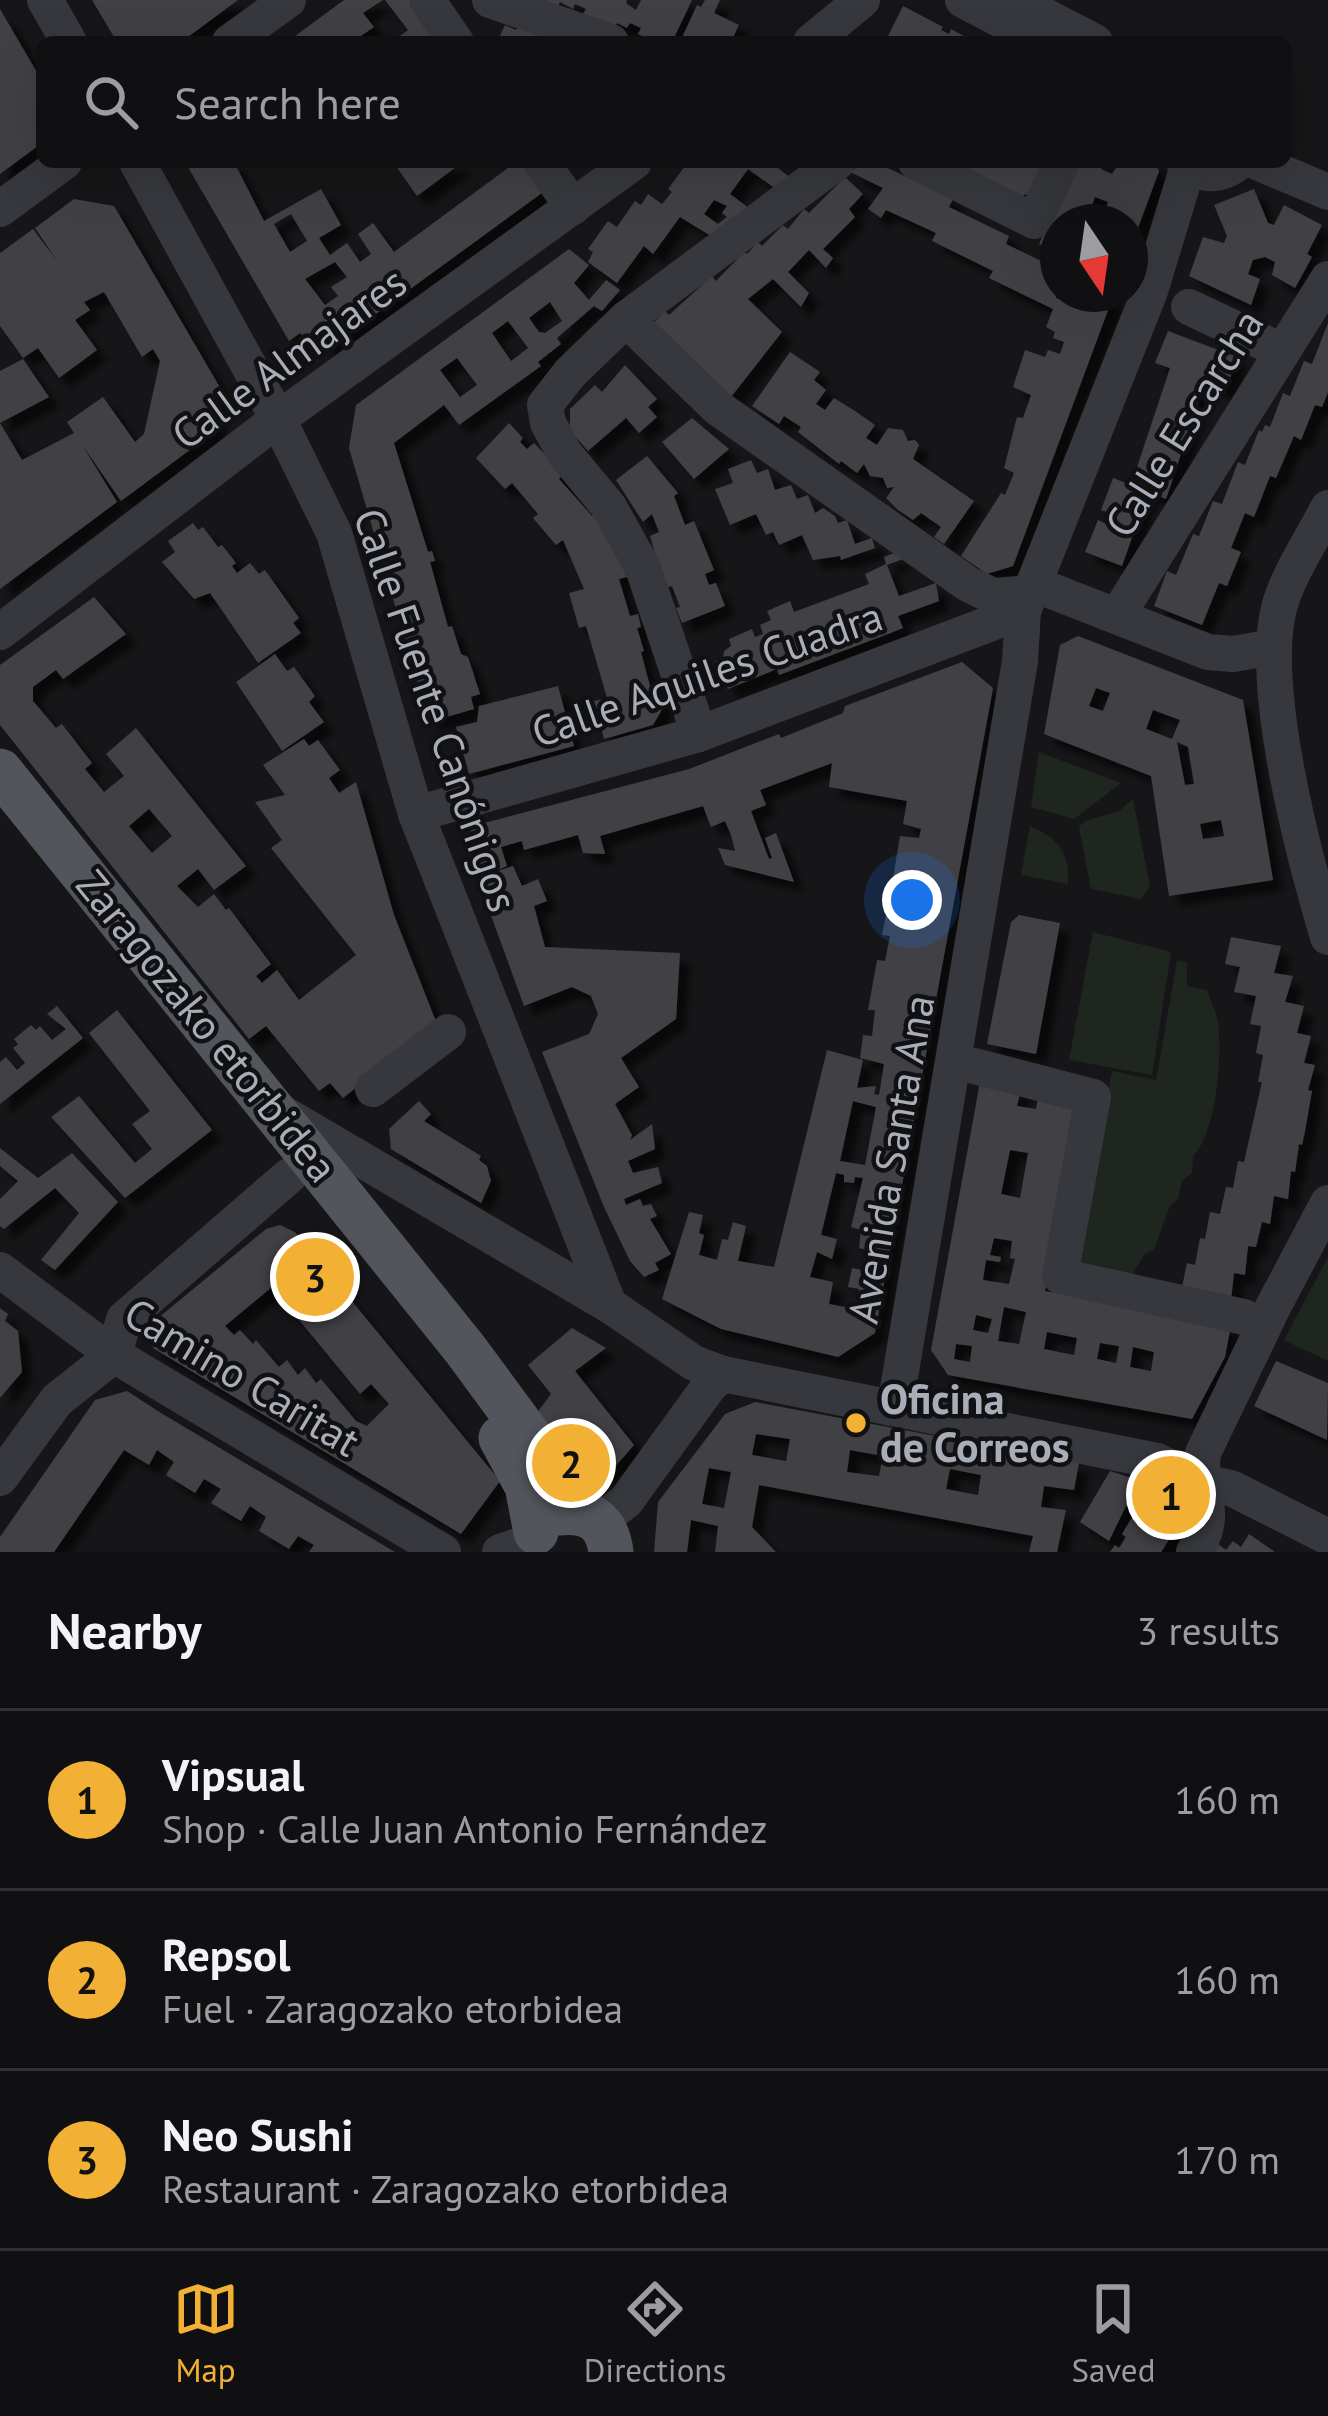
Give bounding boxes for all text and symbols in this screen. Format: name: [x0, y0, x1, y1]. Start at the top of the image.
search box: [36, 36, 1292, 168]
icon: search: [78, 69, 144, 135]
text: Search here: [174, 73, 401, 131]
north arrow: [1040, 204, 1148, 312]
street label: Calle Almajares: [161, 254, 417, 461]
street label: Calle Escarcha: [1092, 299, 1275, 547]
street label: Calle Fuente Canónigos: [342, 501, 531, 919]
street label: Calle Aquiles Cuadra: [524, 588, 889, 759]
street label: Zaragozako etorbidea: [65, 858, 350, 1193]
your location: [882, 870, 942, 930]
street label: Avenida Santa Ana: [835, 990, 946, 1327]
pin: 3: [276, 1232, 354, 1322]
street label: Camino Caritat: [114, 1285, 370, 1468]
place label: Oficina de Correos: [880, 1371, 1069, 1474]
marker: Oficina de Correos: [843, 1410, 869, 1436]
pin: 2: [532, 1418, 610, 1508]
pin: 1: [1132, 1450, 1210, 1540]
text: Nearby: [48, 1597, 202, 1663]
text: 3 results: [1137, 1605, 1280, 1656]
text: Vipsual: [162, 1745, 304, 1803]
text: 1: [76, 1774, 98, 1825]
text: 160 m: [1174, 1774, 1280, 1825]
text: Shop · Calle Juan Antonio Fernández: [162, 1803, 767, 1854]
text: Repsol: [162, 1925, 290, 1983]
text: 2: [76, 1954, 98, 2005]
text: 160 m: [1174, 1954, 1280, 2005]
text: Fuel · Zaragozako etorbidea: [162, 1983, 623, 2034]
text: Neo Sushi: [162, 2105, 353, 2163]
text: 3: [76, 2134, 98, 2185]
text: 170 m: [1174, 2134, 1280, 2185]
text: Restaurant · Zaragozako etorbidea: [162, 2163, 729, 2214]
tab: Map: [173, 2276, 239, 2391]
tab: Directions: [584, 2276, 726, 2391]
tab: Saved: [1071, 2276, 1155, 2391]

